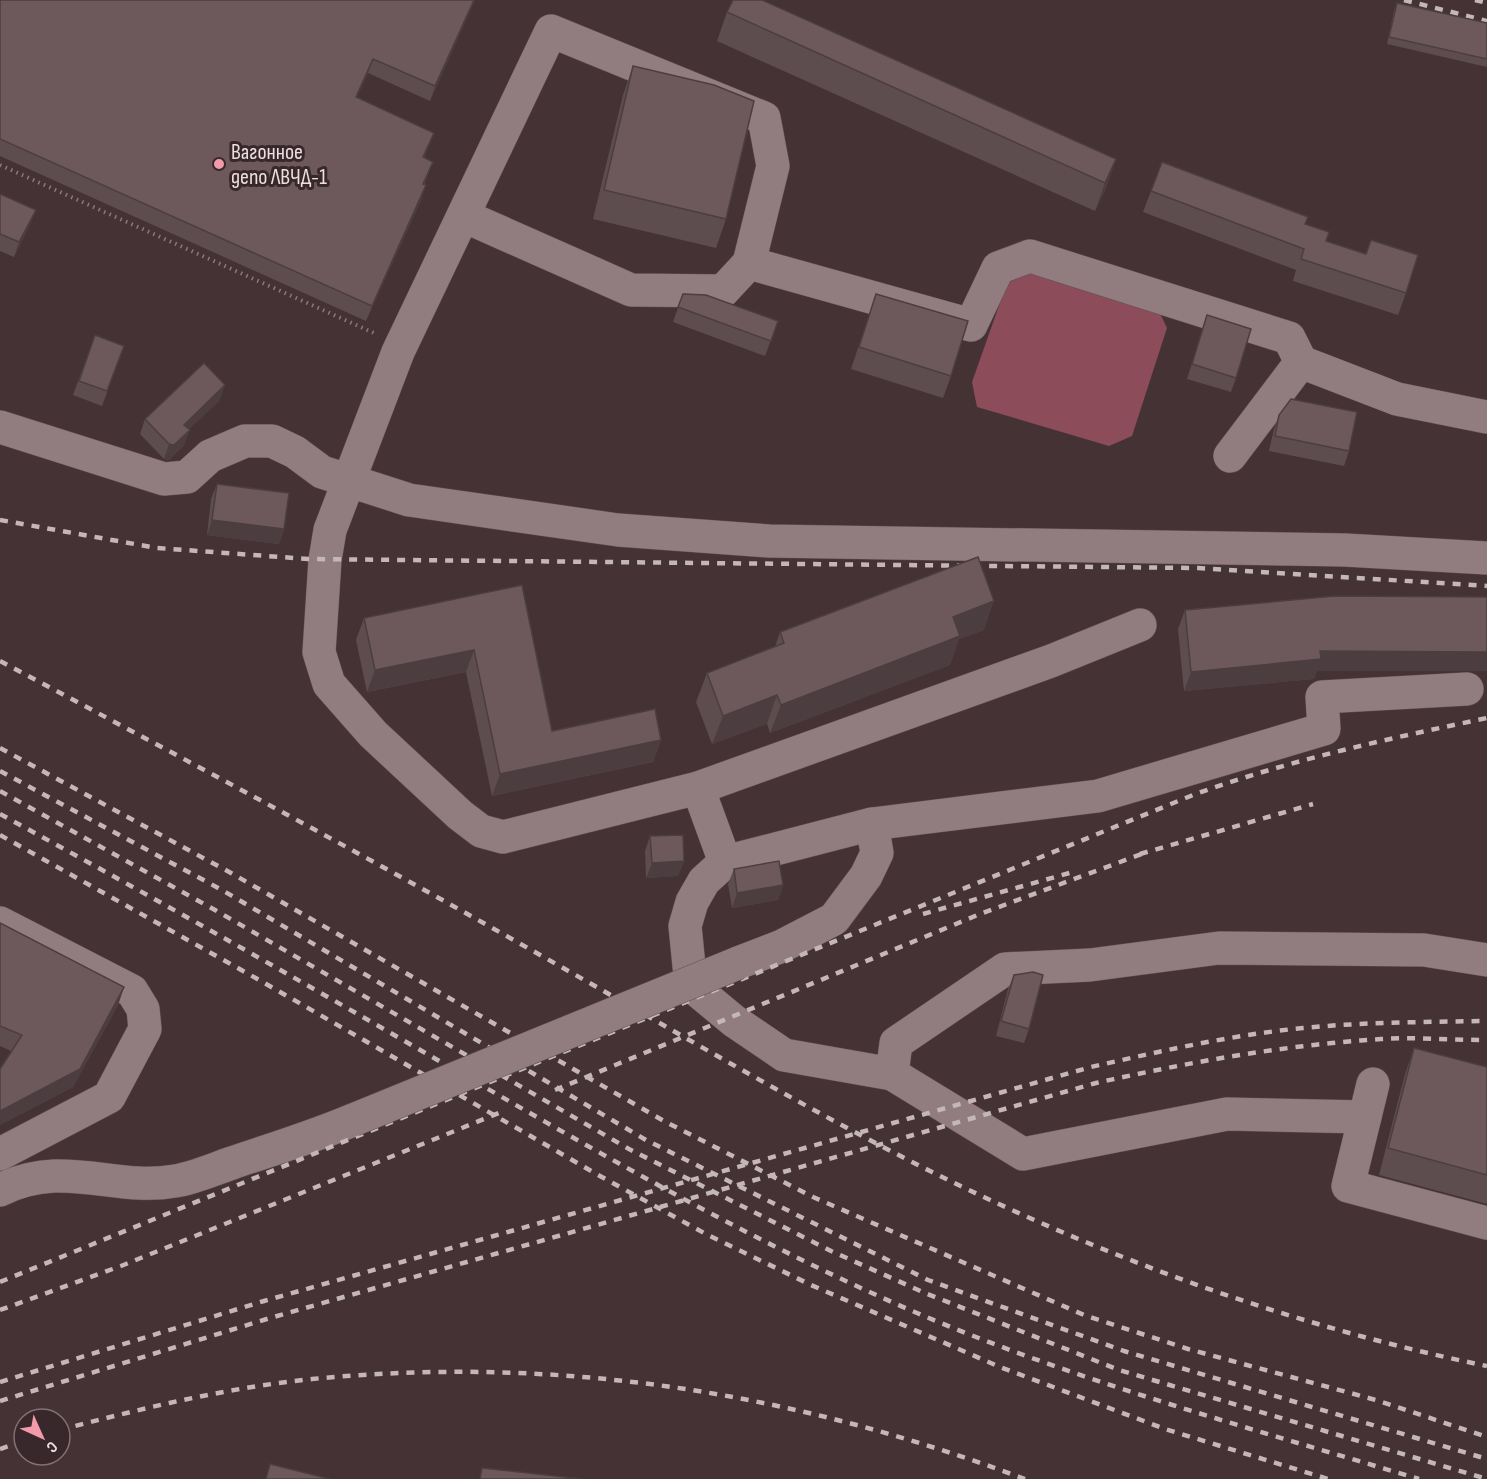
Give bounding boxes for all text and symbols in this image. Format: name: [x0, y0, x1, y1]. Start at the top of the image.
place label: Вагонное депо ЛВЧД-1: [231, 139, 327, 191]
marker: Вагонное депо ЛВЧД-1: [212, 157, 226, 171]
north arrow: [12, 1407, 72, 1467]
text: С: [42, 1437, 61, 1456]

